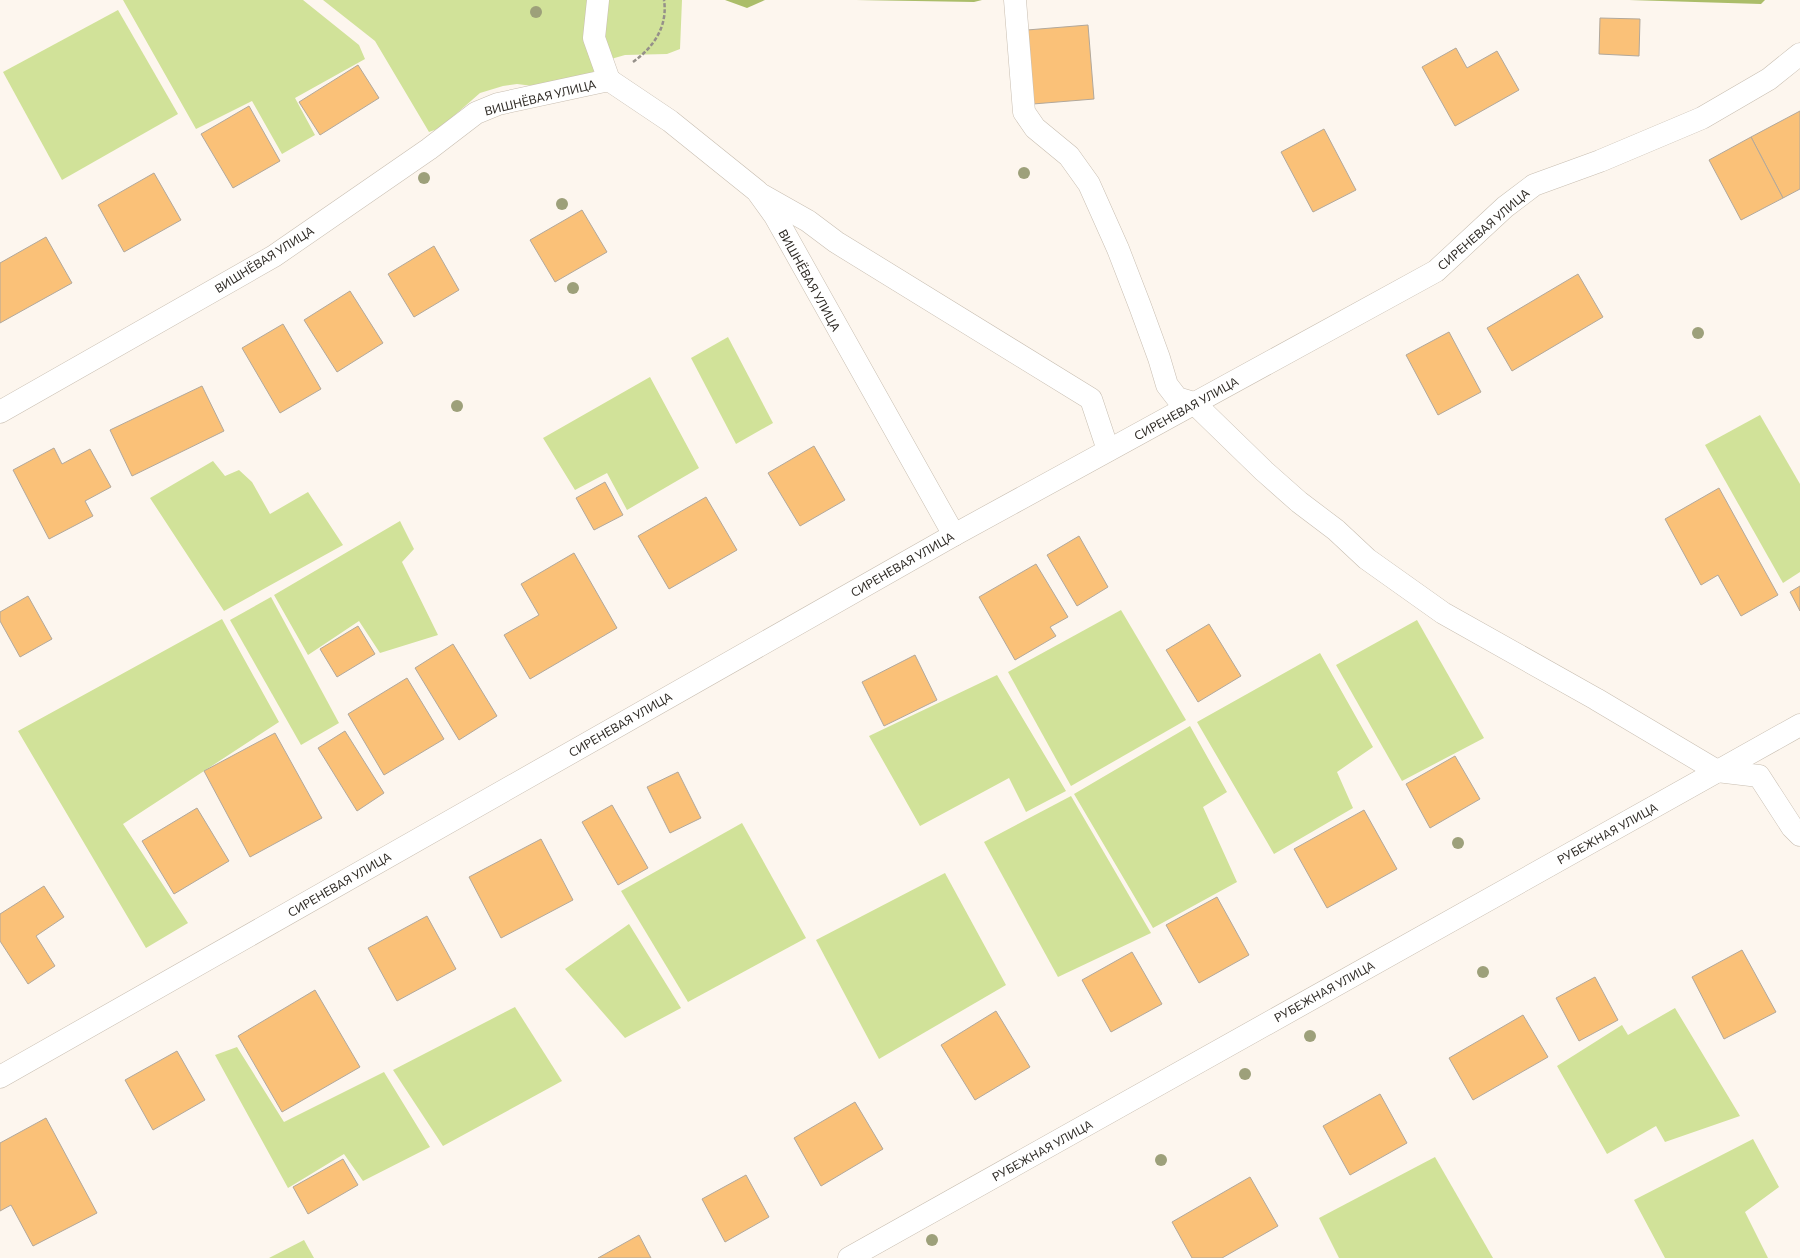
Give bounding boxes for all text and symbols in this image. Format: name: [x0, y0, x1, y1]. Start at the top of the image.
street label: ВИШНЁВАЯ УЛИЦА: [483, 76, 597, 118]
street label: СИРЕНЕВАЯ УЛИЦА: [1434, 185, 1532, 273]
street label: ВИШНЁВАЯ УЛИЦА: [212, 223, 316, 295]
street label: ВИШНЁВАЯ УЛИЦА: [776, 227, 844, 333]
street label: СИРЕНЕВАЯ УЛИЦА: [1131, 374, 1241, 442]
street label: СИРЕНЕВАЯ УЛИЦА: [848, 529, 956, 599]
street label: СИРЕНЕВАЯ УЛИЦА: [566, 689, 674, 759]
street label: РУБЕЖНАЯ УЛИЦА: [1554, 800, 1660, 866]
street label: СИРЕНЕВАЯ УЛИЦА: [285, 849, 393, 919]
street label: РУБЕЖНАЯ УЛИЦА: [1271, 958, 1377, 1024]
street label: РУБЕЖНАЯ УЛИЦА: [989, 1117, 1095, 1183]

